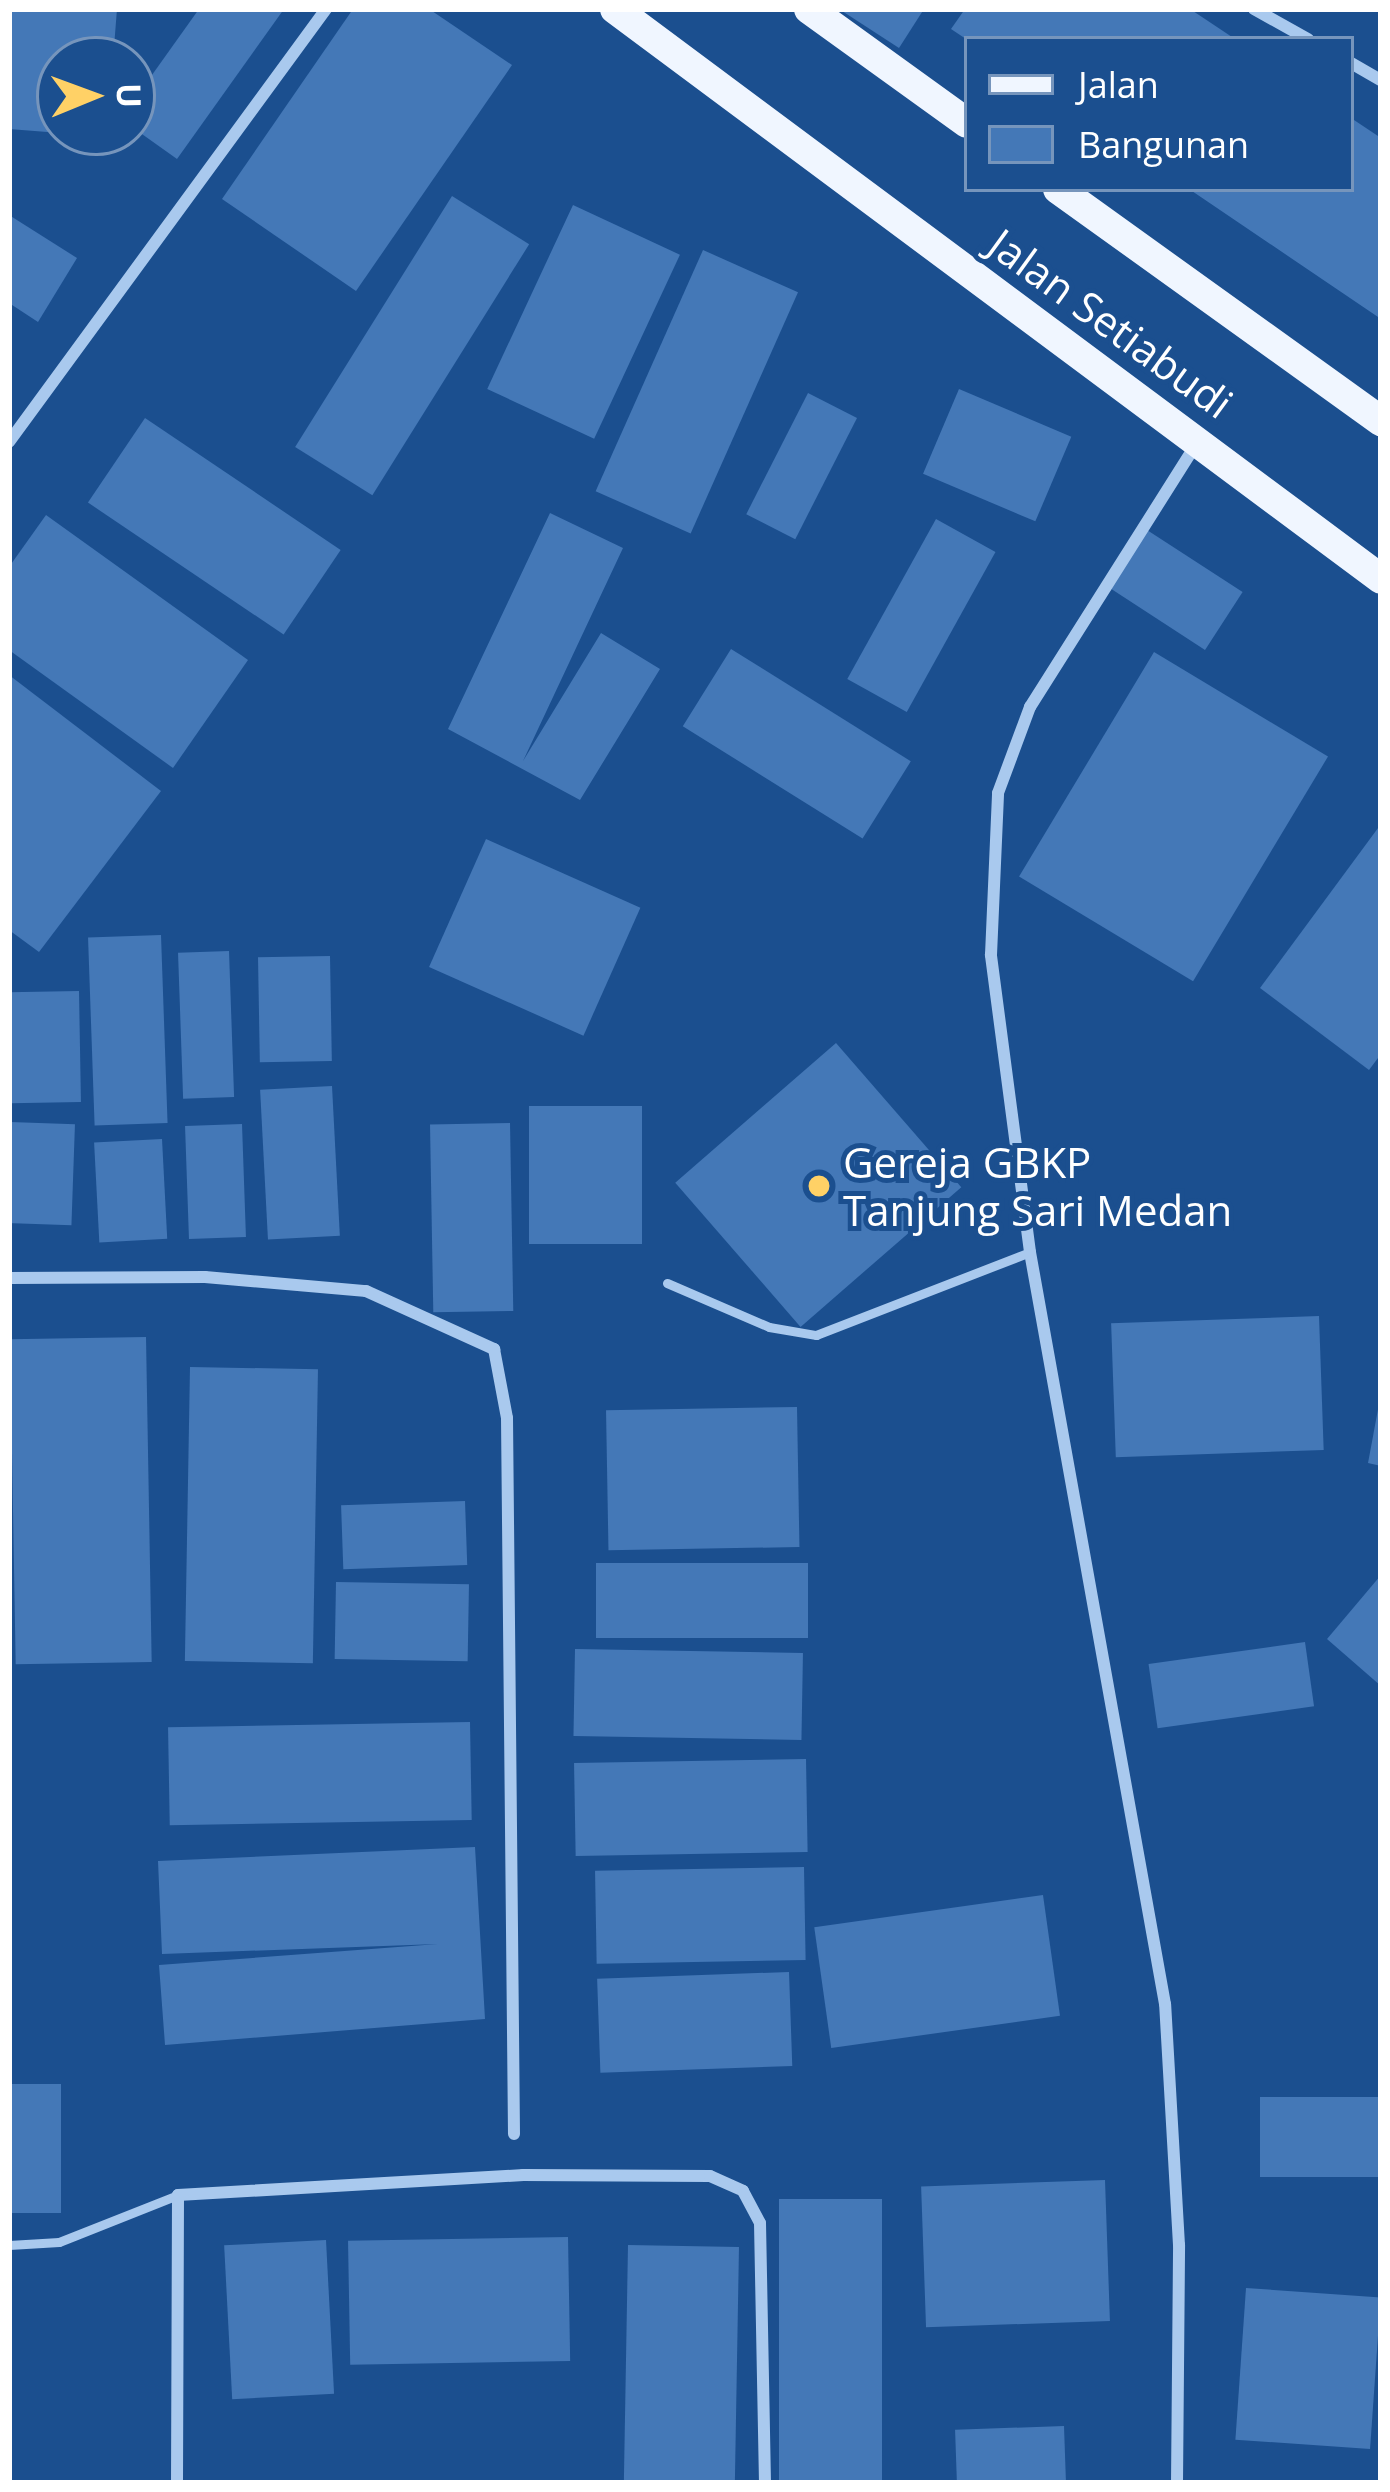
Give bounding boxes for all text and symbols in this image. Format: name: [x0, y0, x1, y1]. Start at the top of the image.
north arrow: [36, 36, 156, 156]
legend: [964, 36, 1354, 192]
text: Jalan: [1078, 60, 1159, 109]
text: U: [107, 83, 152, 108]
text: Bangunan: [1078, 120, 1249, 169]
street label: Jalan Setiabudi: [979, 218, 1243, 428]
place label: Gereja GBKP Tanjung Sari Medan: [843, 1137, 1232, 1236]
marker: Gereja GBKP Tanjung Sari Medan: [806, 1173, 832, 1199]

